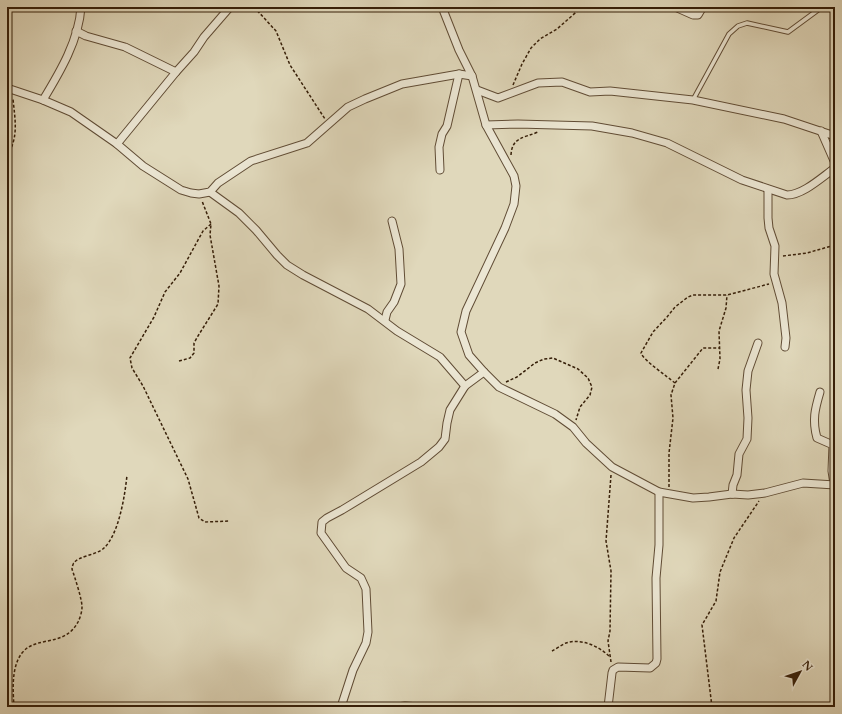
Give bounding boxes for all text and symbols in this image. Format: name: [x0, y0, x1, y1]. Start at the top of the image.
north arrow: [780, 652, 820, 692]
text: N: [798, 657, 816, 675]

